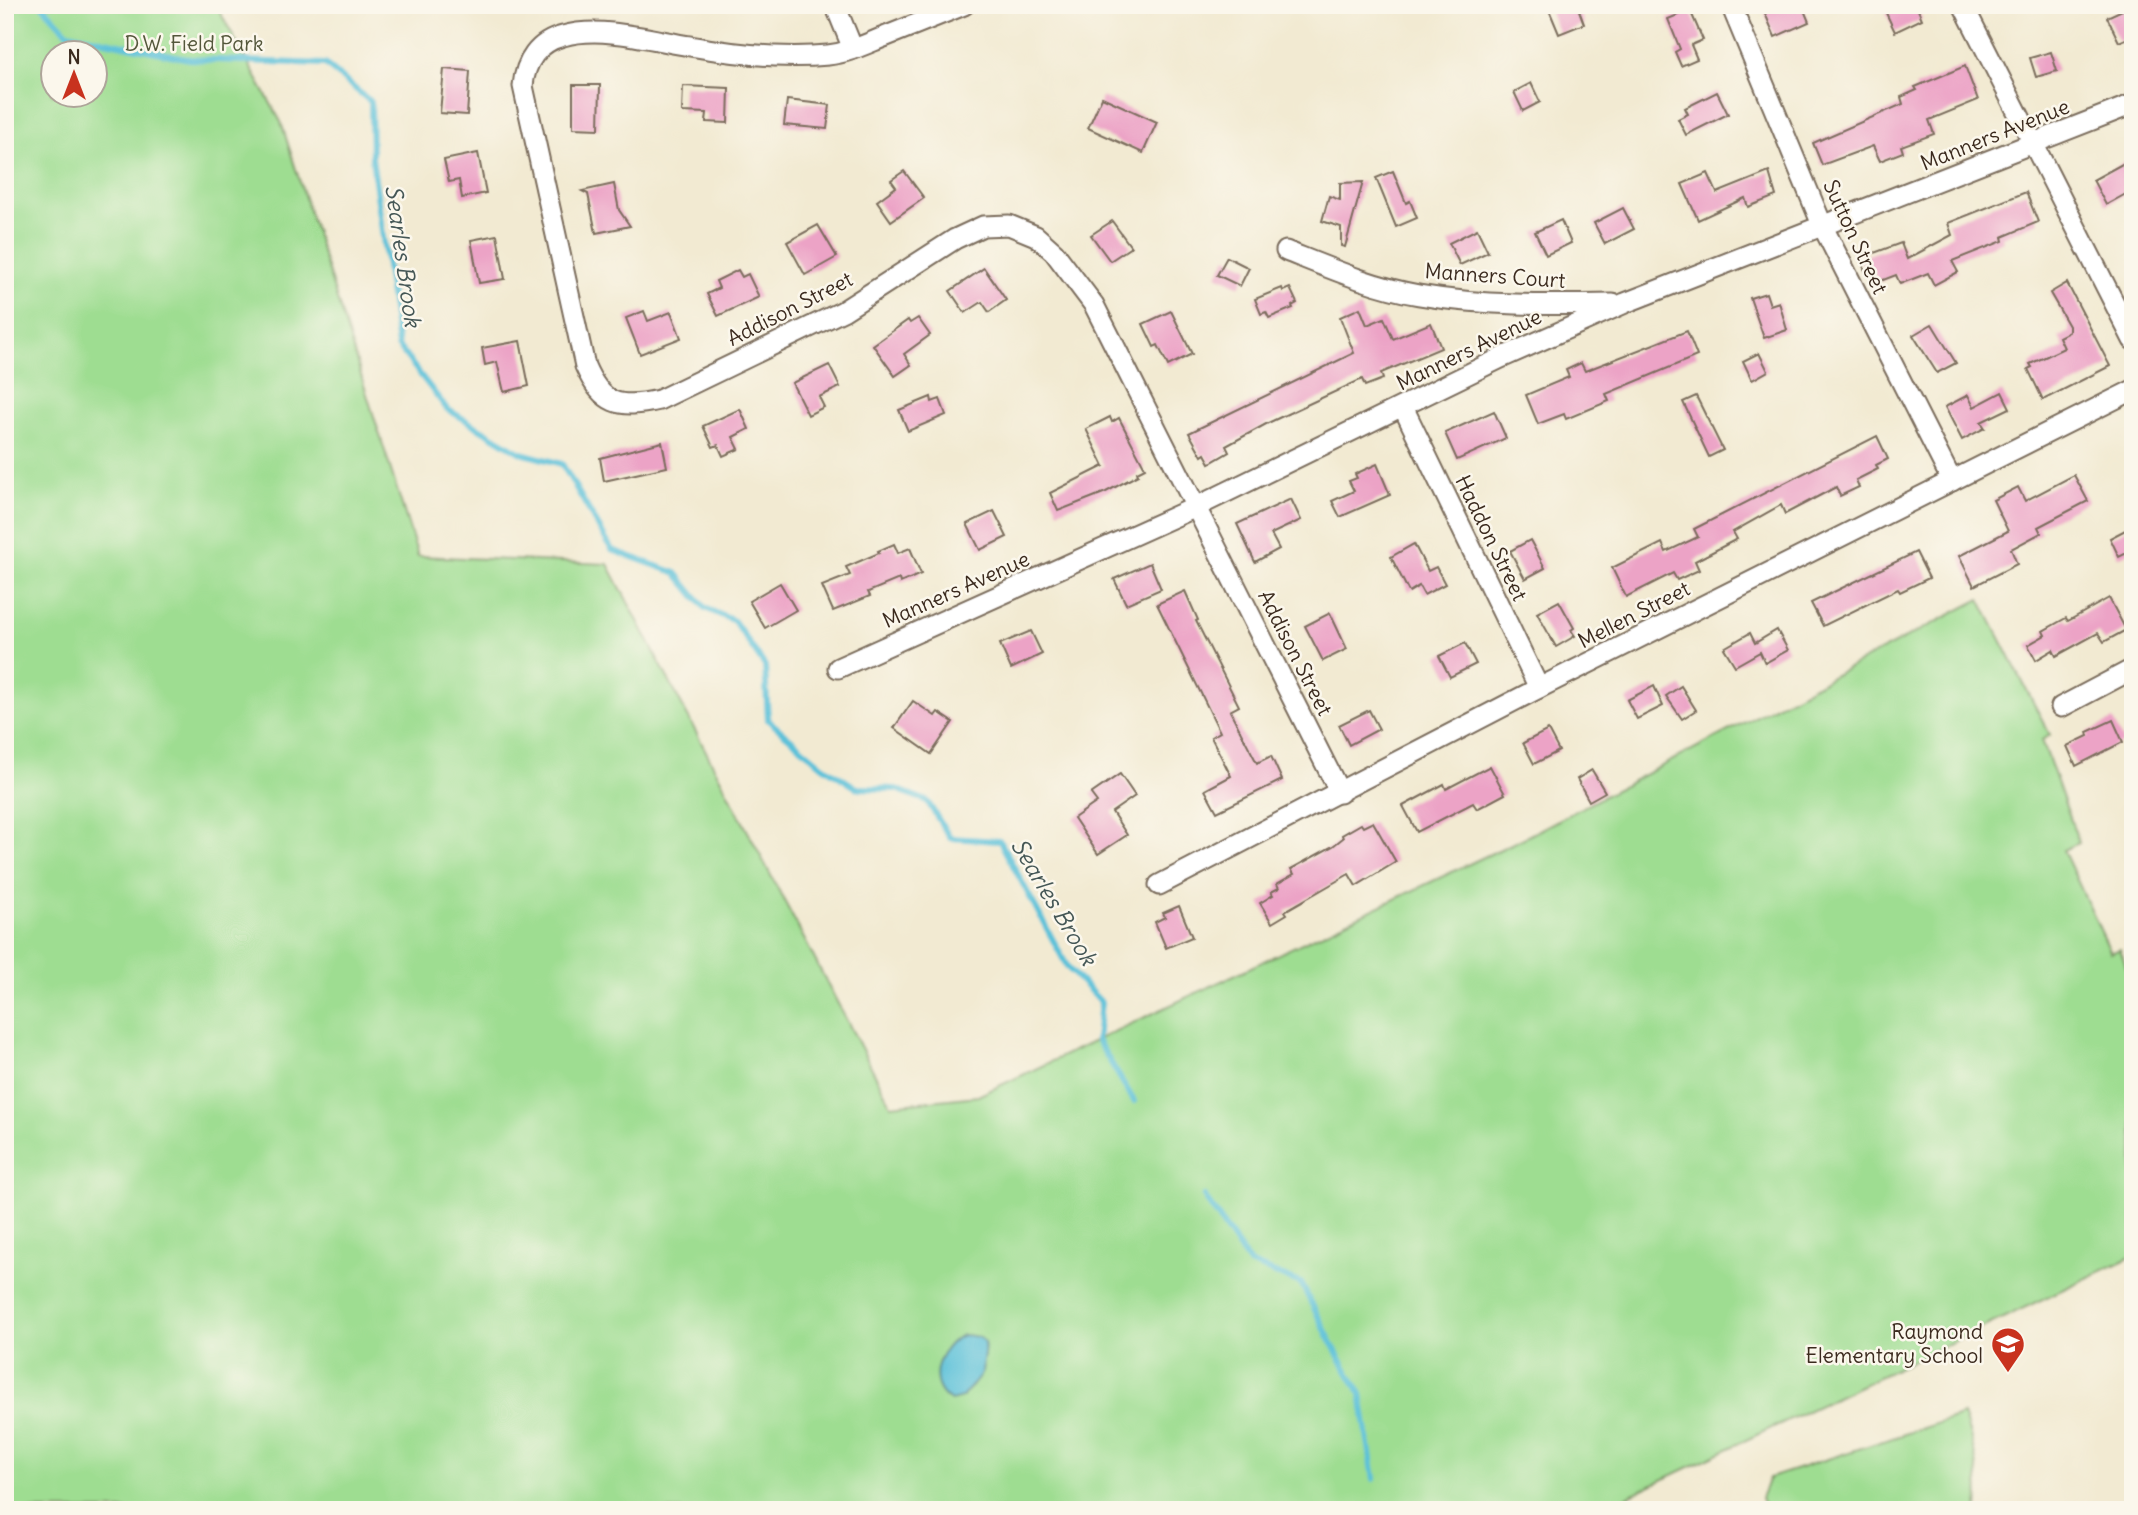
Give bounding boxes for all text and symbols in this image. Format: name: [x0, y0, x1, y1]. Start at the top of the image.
park label: D.W. Field Park: [124, 30, 264, 57]
north arrow: [38, 38, 108, 108]
text: N: [67, 45, 81, 69]
street label: Manners Avenue: [1916, 92, 2073, 177]
street label: Sutton Street: [1817, 175, 1894, 298]
water label: Searles Brook: [379, 183, 428, 330]
street label: Manners Court: [1424, 257, 1566, 294]
street label: Addison Street: [722, 265, 857, 352]
street label: Manners Avenue: [1392, 303, 1546, 396]
street label: Haddon Street: [1449, 470, 1534, 605]
street label: Manners Avenue: [878, 545, 1033, 634]
street label: Mellen Street: [1573, 575, 1694, 654]
street label: Addison Street: [1252, 585, 1339, 720]
water label: Searles Brook: [1005, 833, 1104, 972]
place label: Raymond Elementary School: [1806, 1318, 1983, 1369]
school or university icon: Raymond Elementary School: [1989, 1325, 2027, 1374]

